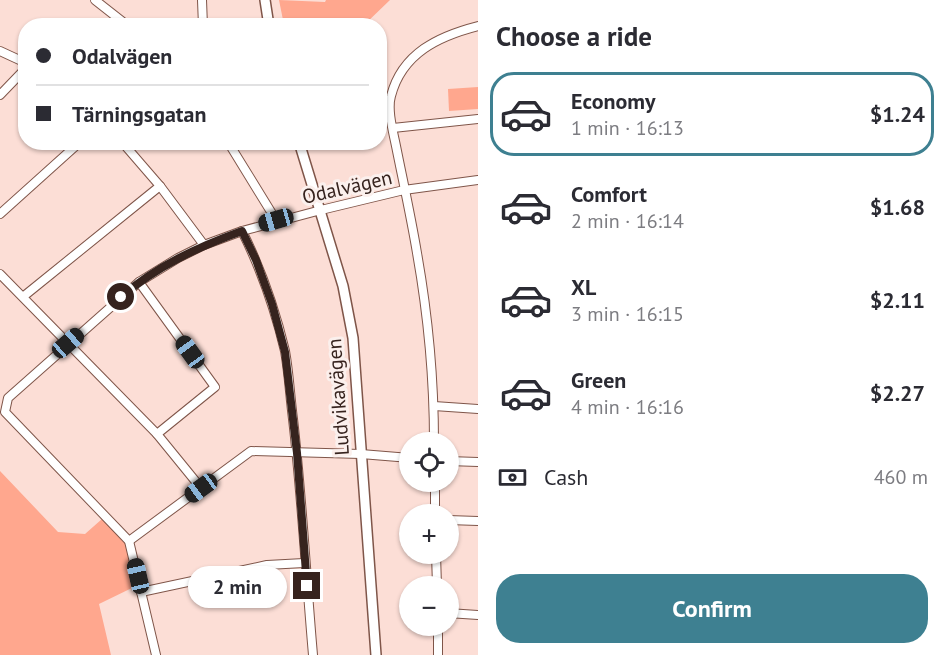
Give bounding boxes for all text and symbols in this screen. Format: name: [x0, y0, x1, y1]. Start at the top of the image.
text: Choose a ride: [496, 19, 652, 53]
text: Odalvägen: [72, 42, 172, 70]
icon: car: [499, 87, 553, 141]
text: Economy: [571, 87, 655, 115]
text: Tärningsgatan: [72, 100, 206, 128]
text: $1.24: [870, 100, 925, 128]
text: 1 min · 16:13: [571, 115, 684, 141]
street label: Odalvägen: [299, 164, 395, 210]
icon: car: [499, 180, 553, 234]
text: Comfort: [571, 180, 647, 208]
text: $1.68: [870, 193, 925, 221]
car: [256, 206, 296, 234]
text: 2 min · 16:14: [571, 208, 684, 234]
icon: car: [499, 273, 553, 327]
text: XL: [571, 273, 596, 301]
route start: [107, 283, 134, 310]
text: $2.11: [870, 286, 925, 314]
text: 3 min · 16:15: [571, 301, 684, 327]
car: [49, 324, 87, 362]
car: [172, 332, 208, 372]
street label: Ludvikavägen: [321, 338, 355, 456]
icon: car: [499, 366, 553, 420]
text: Green: [571, 366, 626, 394]
text: $2.27: [870, 379, 925, 407]
text: 4 min · 16:16: [571, 394, 684, 420]
map controls: [399, 432, 459, 636]
button: locate: [399, 432, 459, 492]
icon: cash: [496, 461, 529, 494]
text: Cash: [544, 463, 588, 491]
text: 460 m: [874, 464, 928, 490]
car: [181, 470, 221, 506]
button: +: [399, 504, 459, 564]
car: [125, 556, 151, 596]
callout: 2 min: [187, 565, 286, 607]
route end: [293, 572, 320, 599]
text: 2 min: [213, 574, 262, 600]
button: Confirm: [496, 574, 928, 643]
button: −: [399, 576, 459, 636]

